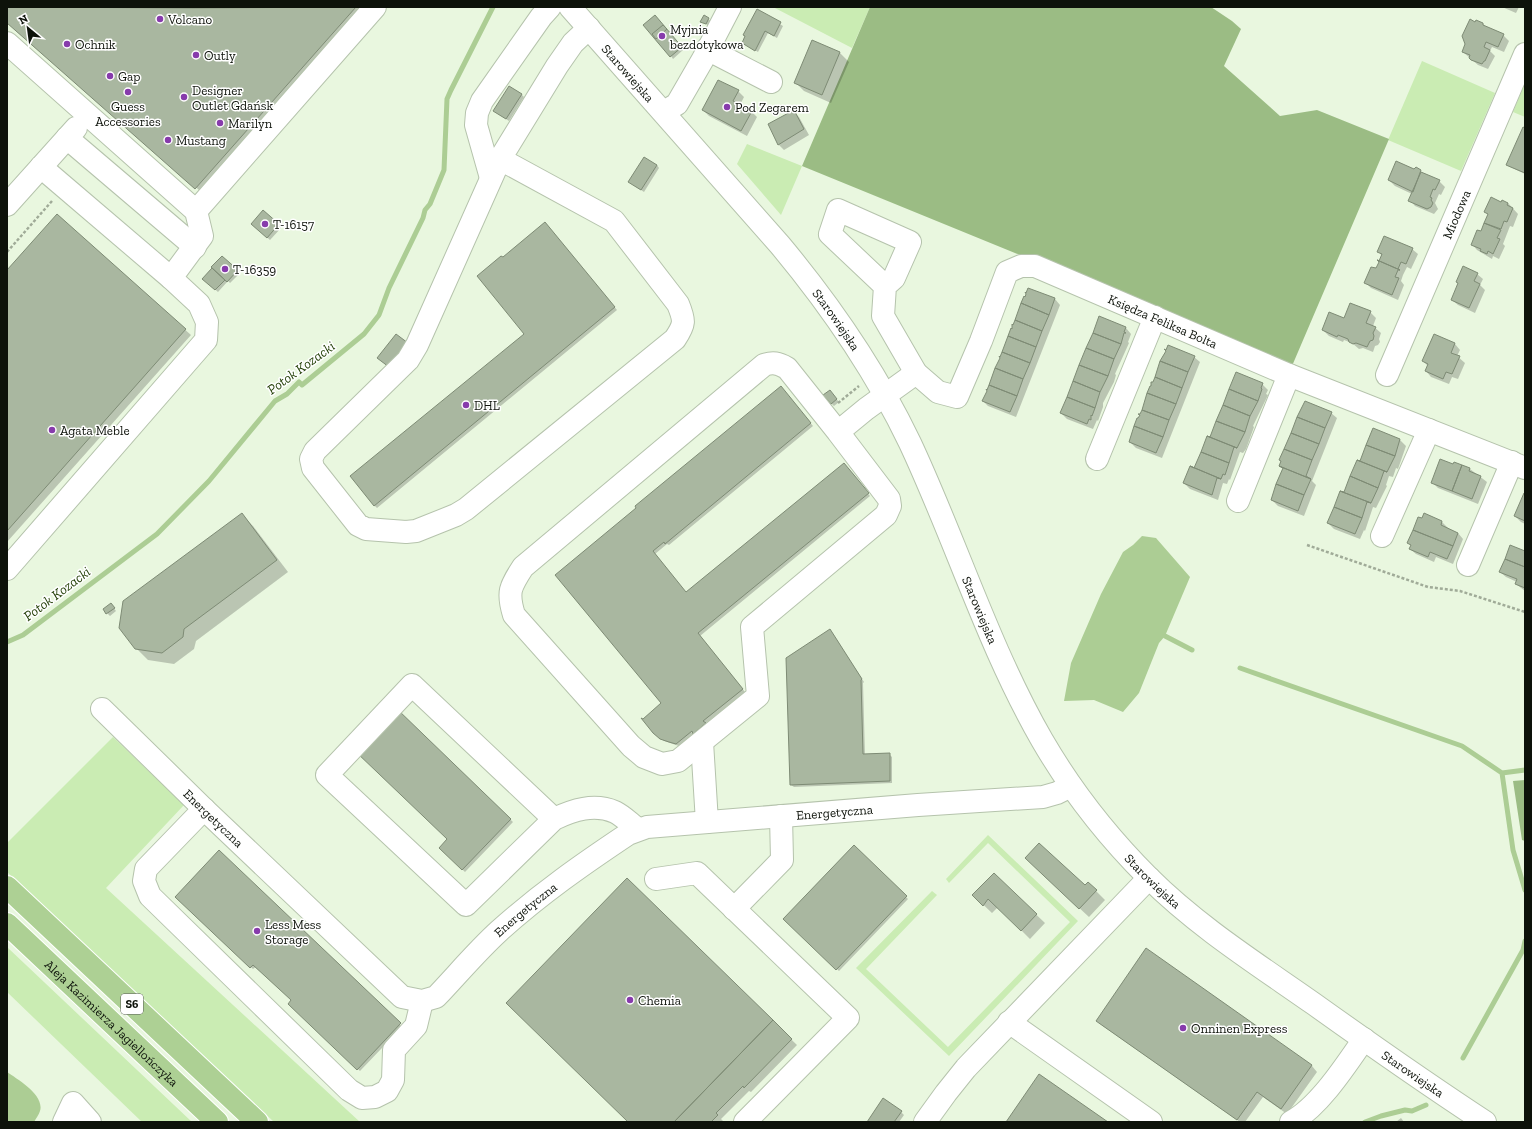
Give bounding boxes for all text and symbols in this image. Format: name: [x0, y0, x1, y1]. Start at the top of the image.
north arrow: [8, 8, 48, 48]
text: N: [17, 12, 31, 27]
place label: Volcano: [167, 12, 212, 27]
marker: Volcano: [155, 14, 165, 24]
place label: Myjnia bezdotykowa: [669, 22, 744, 52]
marker: Myjnia bezdotykowa: [657, 31, 667, 41]
place label: Ochnik: [75, 37, 116, 52]
marker: Ochnik: [62, 39, 72, 49]
street label: Starowiejska: [599, 41, 658, 105]
place label: Outly: [204, 48, 236, 63]
marker: Outly: [191, 50, 201, 60]
place label: Gap: [118, 69, 140, 84]
marker: Gap: [105, 71, 115, 81]
place label: Designer Outlet Gdańsk: [192, 83, 273, 113]
marker: Guess Accessories: [123, 87, 133, 97]
marker: Designer Outlet Gdańsk: [179, 92, 189, 102]
place label: Guess Accessories: [95, 99, 161, 129]
place label: Pod Zegarem: [735, 100, 810, 115]
marker: Pod Zegarem: [722, 102, 732, 112]
place label: Marilyn: [228, 116, 273, 131]
marker: Marilyn: [215, 118, 225, 128]
place label: Mustang: [176, 133, 226, 148]
marker: Mustang: [163, 135, 173, 145]
street label: Miodowa: [1439, 187, 1474, 241]
place label: T-16157: [273, 217, 314, 232]
marker: T-16157: [260, 219, 270, 229]
place label: T-16359: [233, 262, 276, 277]
marker: T-16359: [220, 264, 230, 274]
street label: Starowiejska: [810, 286, 864, 354]
street label: Księdza Feliksa Bolta: [1106, 291, 1220, 351]
water label: Potok Kozacki: [264, 338, 338, 398]
place label: DHL: [474, 398, 500, 413]
marker: DHL: [461, 400, 471, 410]
place label: Agata Meble: [60, 423, 130, 438]
marker: Agata Meble: [47, 425, 57, 435]
water label: Potok Kozacki: [20, 563, 94, 625]
street label: Starowiejska: [959, 574, 1001, 647]
street label: Energetyczna: [181, 786, 247, 851]
street label: Energetyczna: [795, 801, 874, 822]
street label: Starowiejska: [1122, 850, 1184, 912]
street label: Energetyczna: [491, 879, 560, 940]
place label: Less Mess Storage: [265, 917, 322, 947]
marker: Less Mess Storage: [252, 926, 262, 936]
street label: Aleja Kazimierza Jagiellończyka: [42, 956, 182, 1090]
place label: Chemia: [638, 993, 682, 1008]
road number: S6: [121, 994, 143, 1014]
marker: Chemia: [625, 995, 635, 1005]
place label: Onninen Express: [1191, 1021, 1288, 1036]
marker: Onninen Express: [1178, 1023, 1188, 1033]
street label: Starowiejska: [1379, 1047, 1447, 1100]

